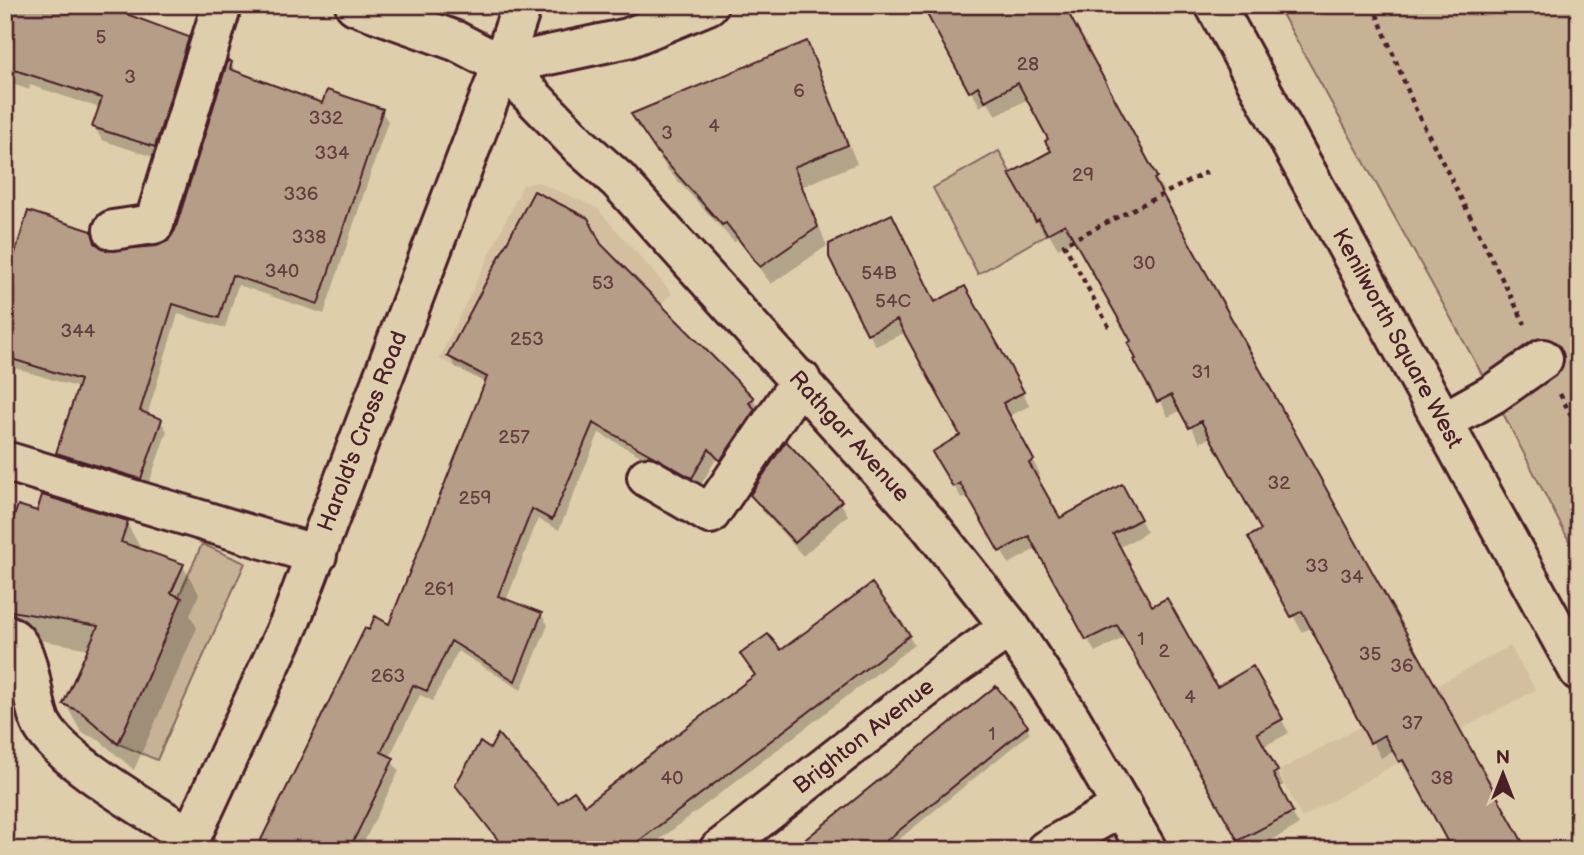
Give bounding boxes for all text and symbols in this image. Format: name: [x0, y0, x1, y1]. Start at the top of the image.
house number: 5: [96, 26, 107, 49]
house number: 28: [1017, 53, 1039, 76]
house number: 3: [124, 66, 136, 89]
house number: 6: [793, 80, 805, 103]
house number: 332: [309, 107, 344, 130]
house number: 4: [708, 115, 720, 138]
house number: 3: [661, 122, 673, 145]
house number: 334: [315, 142, 350, 165]
house number: 29: [1072, 164, 1094, 187]
house number: 336: [284, 183, 318, 206]
street label: Kenilworth Square West: [1326, 224, 1469, 453]
house number: 338: [292, 226, 326, 249]
house number: 30: [1133, 252, 1155, 275]
house number: 340: [265, 260, 299, 283]
house number: 54B: [861, 262, 897, 285]
house number: 53: [592, 272, 614, 295]
house number: 54C: [875, 290, 911, 313]
house number: 344: [61, 320, 96, 343]
street label: Harold's Cross Road: [312, 327, 413, 535]
house number: 253: [510, 328, 544, 351]
house number: 31: [1191, 361, 1211, 384]
street label: Rathgar Avenue: [783, 365, 916, 508]
house number: 257: [498, 426, 530, 449]
house number: 32: [1268, 472, 1291, 495]
house number: 259: [458, 487, 492, 510]
house number: 33: [1305, 555, 1329, 578]
house number: 34: [1340, 566, 1364, 589]
house number: 261: [424, 578, 454, 601]
house number: 1: [1137, 628, 1145, 651]
house number: 2: [1158, 640, 1170, 663]
house number: 35: [1359, 643, 1381, 666]
house number: 36: [1390, 655, 1414, 678]
house number: 263: [371, 665, 405, 688]
street label: Brighton Avenue: [788, 673, 940, 800]
house number: 4: [1184, 686, 1196, 709]
house number: 37: [1401, 712, 1423, 735]
house number: 1: [988, 723, 996, 746]
north arrow: [1468, 740, 1538, 810]
text: N: [1496, 747, 1510, 770]
house number: 40: [661, 767, 683, 790]
house number: 38: [1431, 767, 1453, 790]

